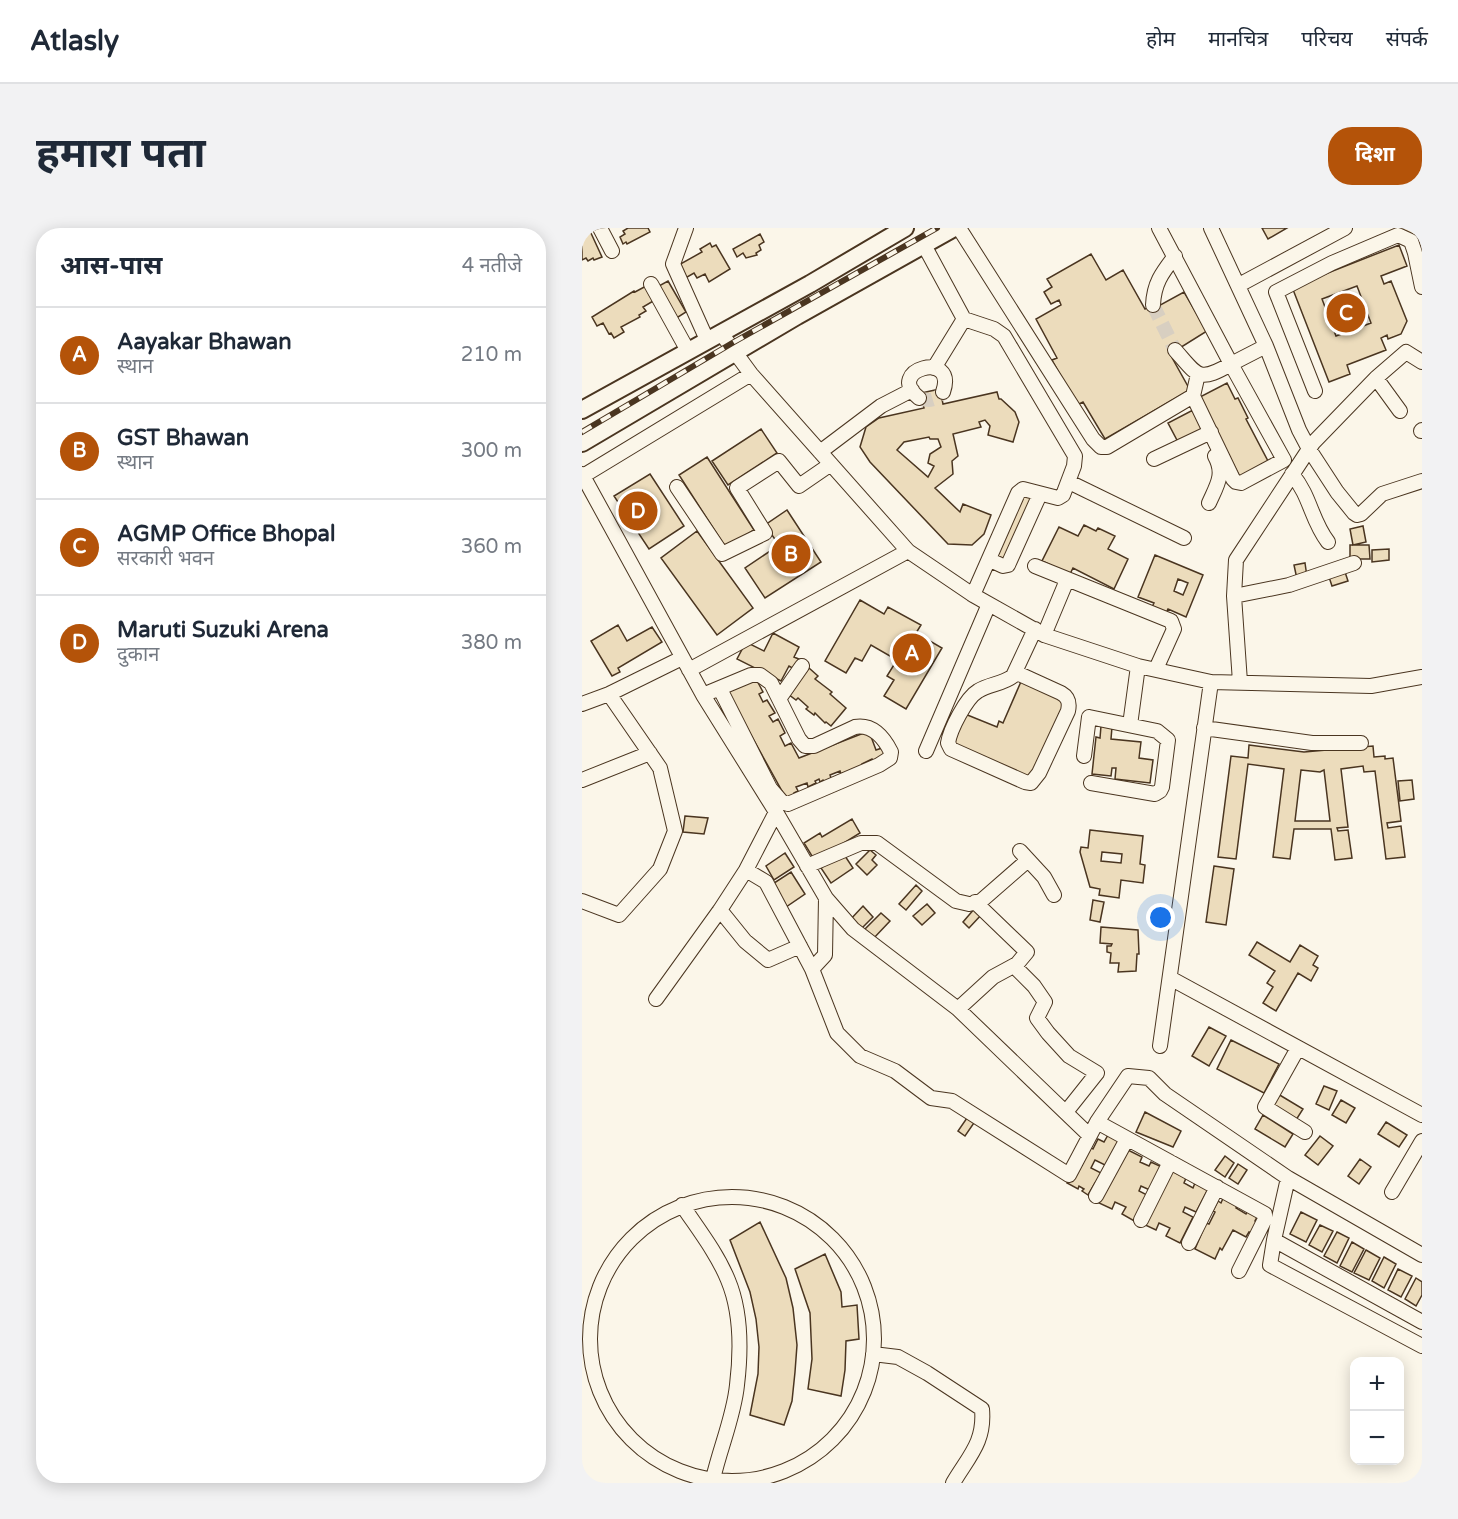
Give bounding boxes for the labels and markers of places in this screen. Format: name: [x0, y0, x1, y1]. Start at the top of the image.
pin: C: [1326, 290, 1365, 335]
pin: D: [618, 488, 658, 534]
pin: B: [772, 532, 810, 576]
pin: A: [892, 630, 932, 676]

